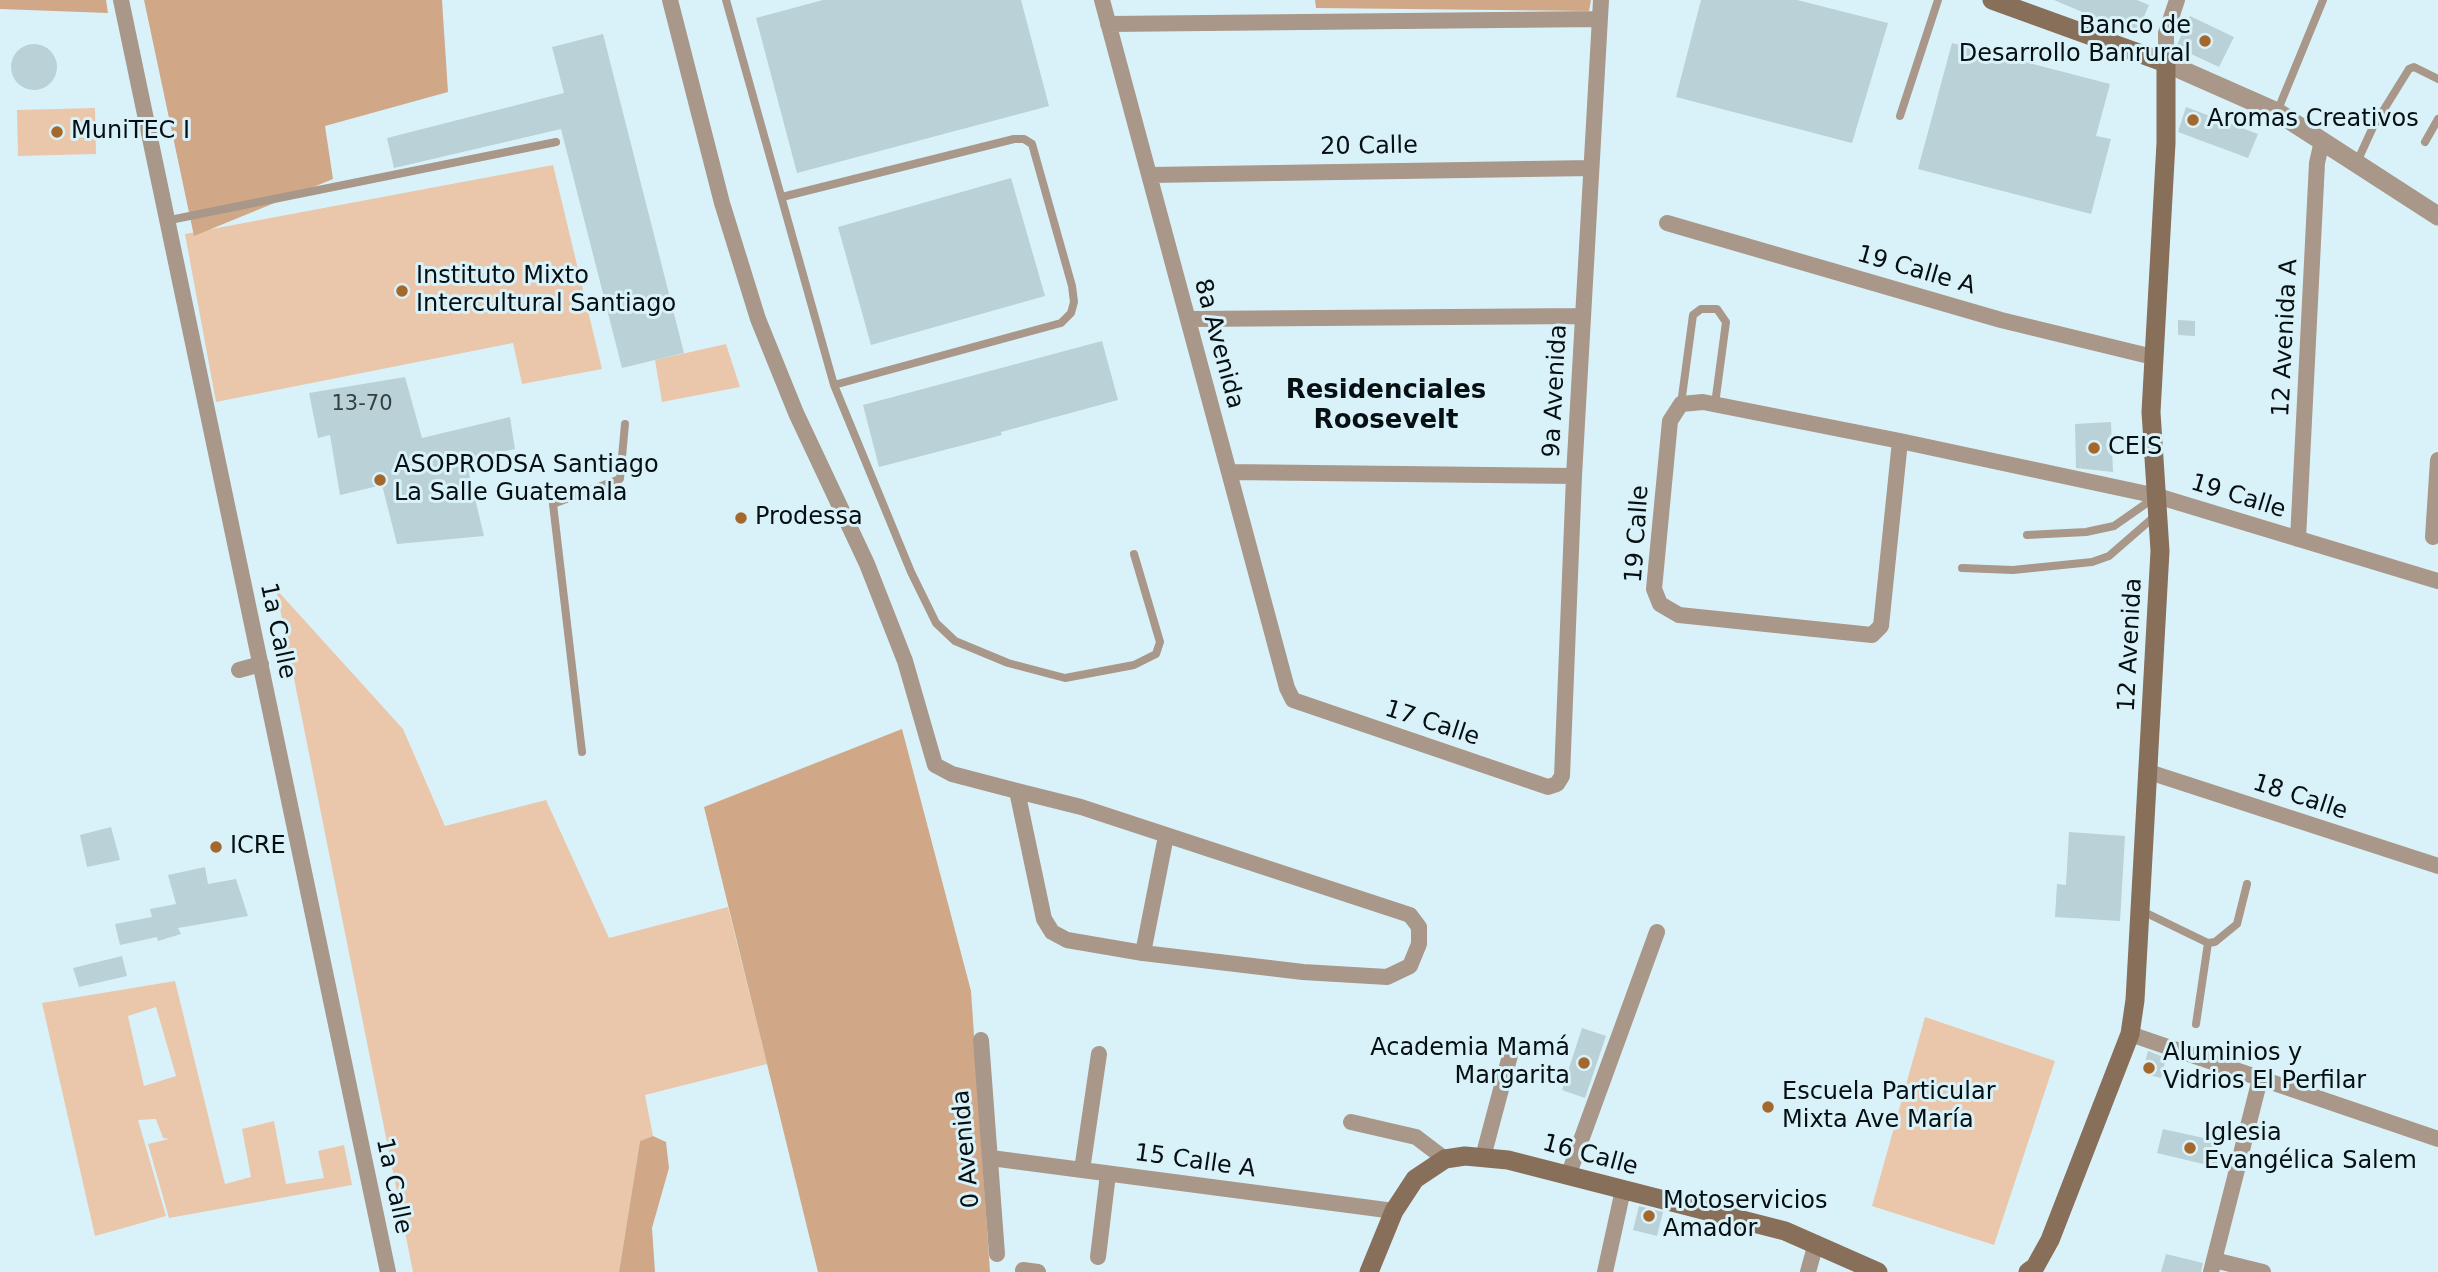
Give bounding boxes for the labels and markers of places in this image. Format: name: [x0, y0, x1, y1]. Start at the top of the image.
place label: Banco de Desarrollo Banrural: [1959, 13, 2191, 69]
marker: Banco de Desarrollo Banrural: [2197, 33, 2213, 49]
place label: Aromas Creativos: [2207, 106, 2419, 134]
marker: Aromas Creativos: [2185, 112, 2201, 128]
place label: MuniTEC I: [71, 118, 190, 146]
marker: MuniTEC I: [49, 124, 65, 140]
place label: Instituto Mixto Intercultural Santiago: [416, 263, 676, 319]
marker: Instituto Mixto Intercultural Santiago: [394, 283, 410, 299]
place label: CEIS: [2108, 434, 2162, 462]
marker: CEIS: [2086, 440, 2102, 456]
place label: ASOPRODSA Santiago La Salle Guatemala: [394, 452, 659, 508]
marker: ASOPRODSA Santiago La Salle Guatemala: [372, 472, 388, 488]
place label: Prodessa: [755, 504, 863, 532]
marker: Prodessa: [733, 510, 749, 526]
place label: ICRE: [230, 833, 286, 861]
marker: ICRE: [208, 839, 224, 855]
place label: Academia Mamá Margarita: [1370, 1035, 1570, 1091]
place label: Aluminios y Vidrios El Perfilar: [2163, 1040, 2366, 1096]
marker: Academia Mamá Margarita: [1576, 1055, 1592, 1071]
marker: Aluminios y Vidrios El Perfilar: [2141, 1060, 2157, 1076]
place label: Escuela Particular Mixta Ave María: [1782, 1079, 1996, 1135]
marker: Escuela Particular Mixta Ave María: [1760, 1099, 1776, 1115]
place label: Iglesia Evangélica Salem: [2204, 1120, 2417, 1176]
marker: Iglesia Evangélica Salem: [2182, 1140, 2198, 1156]
place label: Motoservicios Amador: [1663, 1188, 1828, 1244]
marker: Motoservicios Amador: [1641, 1208, 1657, 1224]

